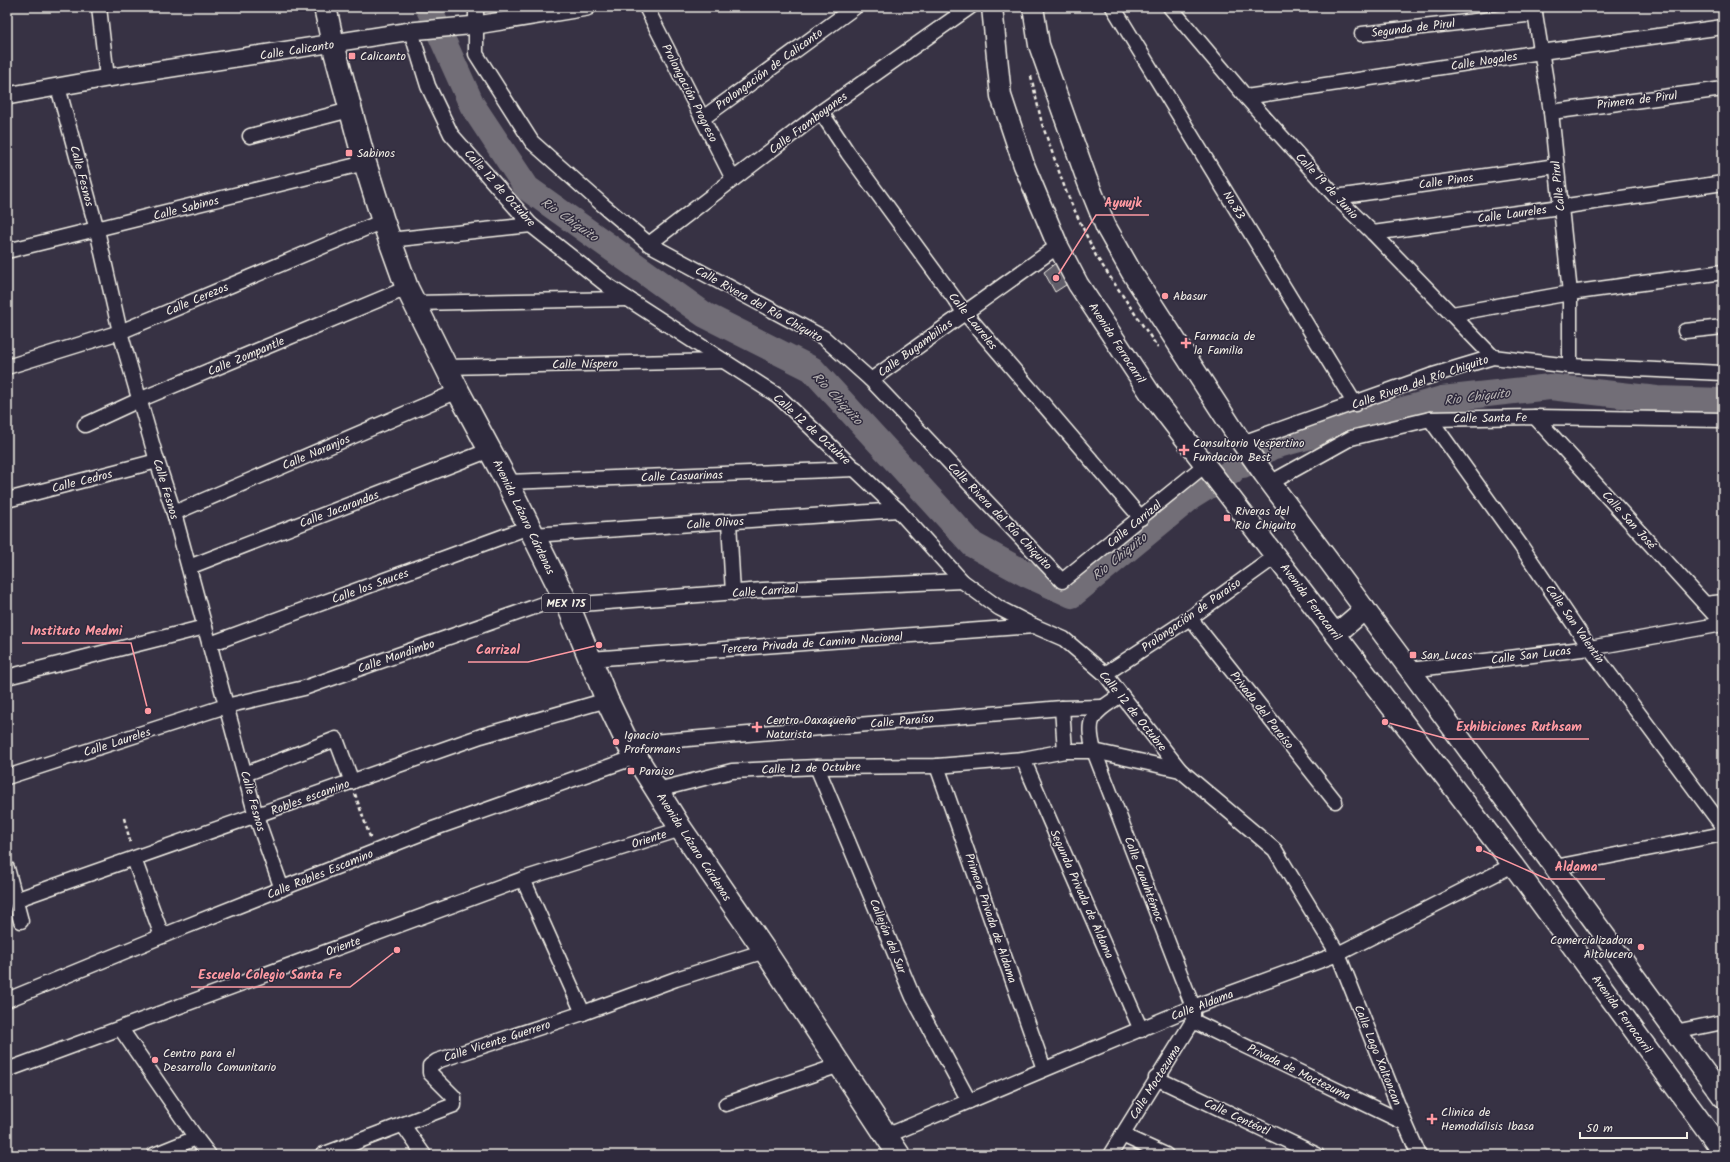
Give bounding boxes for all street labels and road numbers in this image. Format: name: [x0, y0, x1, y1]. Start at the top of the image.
street label: Segunda de Pirul: [1370, 14, 1456, 43]
street label: Prolongación de Calicanto: [711, 24, 827, 115]
street label: Calle Calicanto: [259, 35, 336, 66]
street label: Prolongación Progreso: [656, 41, 723, 146]
street label: Calle Nogales: [1449, 47, 1519, 76]
street label: Primera de Pirul: [1596, 86, 1678, 115]
street label: Calle Framboyanes: [765, 87, 852, 159]
street label: Calle Fesnos: [64, 143, 99, 209]
street label: Calle 12 de Octubre: [459, 145, 540, 232]
street label: Calle 19 de Junio: [1290, 149, 1363, 224]
street label: Calle Pirul: [1546, 160, 1571, 212]
street label: Calle Pinos: [1417, 168, 1475, 195]
street label: No.83: [1218, 187, 1250, 223]
street label: Calle Sabinos: [151, 191, 221, 226]
street label: Calle Laureles: [1476, 200, 1548, 229]
street label: Calle Rivera del Río Chiquito: [691, 261, 826, 348]
street label: Calle Cerezos: [163, 278, 232, 321]
street label: Calle Laureles: [943, 288, 1002, 354]
street label: Avenida Ferrocarril: [1083, 299, 1150, 388]
street label: Calle Bugambilias: [874, 315, 957, 382]
street label: Calle Zompantle: [205, 331, 288, 381]
street label: Calle Rivera del Río Chiquito: [1349, 350, 1491, 415]
street label: Calle Níspero: [552, 354, 618, 375]
street label: Calle 12 de Octubre: [768, 389, 855, 470]
street label: Calle Santa Fe: [1453, 408, 1528, 429]
street label: Calle Naranjos: [279, 430, 353, 475]
street label: Calle Fesnos: [147, 456, 184, 522]
street label: Avenida Lázaro Cárdenas: [487, 456, 560, 578]
street label: Calle Rivera del Río Chiquito: [943, 458, 1056, 575]
street label: Calle Cedros: [50, 465, 115, 498]
street label: Calle Casuarinas: [641, 466, 723, 487]
street label: Calle Jacarandas: [297, 486, 382, 533]
street label: Calle San José: [1597, 487, 1661, 555]
street label: Calle Carrizal: [1103, 496, 1166, 553]
street label: Calle Olivos: [686, 512, 744, 535]
street label: Avenida Ferrocarril: [1275, 559, 1346, 645]
street label: Calle los Sauces: [329, 564, 411, 609]
street label: Prolongación de Paraíso: [1137, 574, 1245, 657]
street label: Calle Carrizal: [731, 580, 799, 603]
street label: Calle San Valentín: [1540, 581, 1609, 668]
road number: MEX 175: [542, 594, 590, 612]
street label: Tercera Privada de Camino Nacional: [721, 628, 903, 659]
street label: Calle Mandimbo: [355, 634, 437, 679]
street label: Calle San Lucas: [1490, 641, 1572, 670]
street label: Calle 12 de Octubre: [1094, 667, 1172, 756]
street label: Privada del Paraíso: [1225, 667, 1298, 753]
street label: Calle Paraíso: [869, 709, 935, 734]
street label: Calle Laureles: [81, 723, 153, 762]
street label: Calle 12 de Octubre: [761, 757, 862, 780]
street label: Calle Fesnos: [235, 768, 270, 834]
street label: Robles escamino: [268, 774, 352, 821]
street label: Avenida Lázaro Cárdenas: [651, 789, 736, 905]
street label: Oriente: [629, 825, 670, 854]
street label: Segunda Privada de Aldama: [1044, 826, 1119, 962]
street label: Calle Cuauhtémoc: [1119, 834, 1169, 925]
street label: Calle Robles Escamino: [264, 844, 376, 904]
street label: Primera Privada de Aldama: [959, 851, 1022, 986]
street label: Callejón del Sur: [864, 896, 912, 977]
street label: Oriente: [323, 931, 364, 962]
street label: Avenida Ferrocarril: [1587, 971, 1657, 1058]
street label: Calle Aldama: [1168, 985, 1237, 1026]
street label: Calle Lago Xaltoncan: [1349, 1002, 1406, 1108]
street label: Calle Vicente Guerrero: [441, 1015, 553, 1068]
street label: Privada de Moctezuma: [1244, 1039, 1354, 1106]
street label: Calle Moctezuma: [1125, 1041, 1186, 1124]
street label: Calle Centéotl: [1201, 1094, 1273, 1141]

